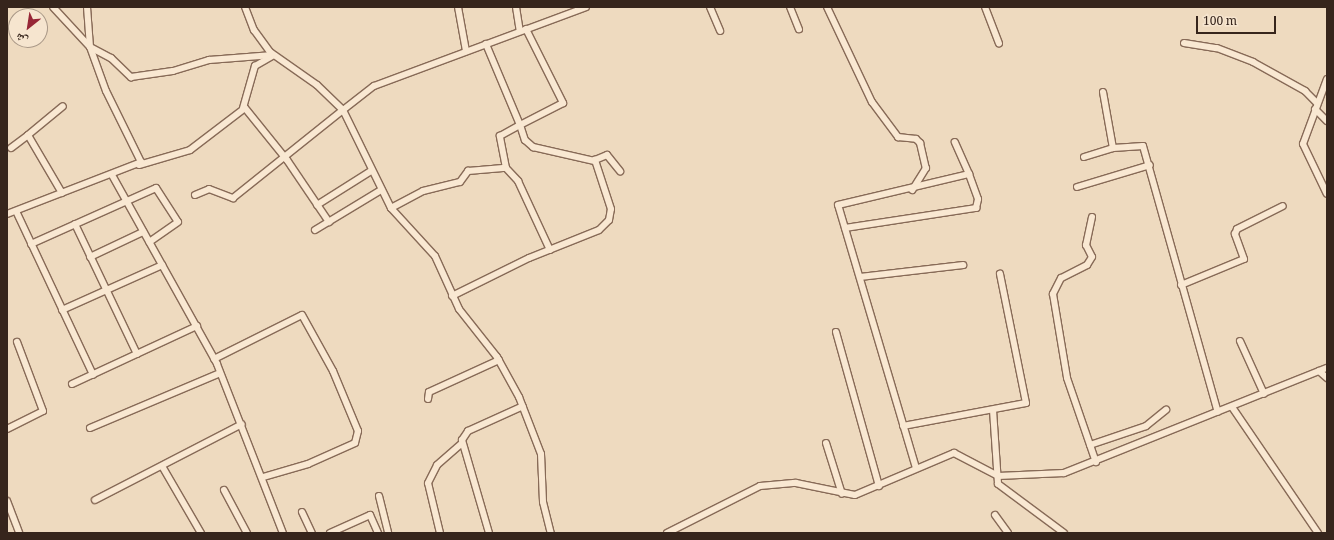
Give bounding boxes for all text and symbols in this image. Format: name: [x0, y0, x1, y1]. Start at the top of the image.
north arrow: [8, 8, 48, 48]
scale bar: [1198, 8, 1278, 34]
text: 100 m: [1203, 12, 1237, 33]
text: ش: [12, 27, 32, 49]

